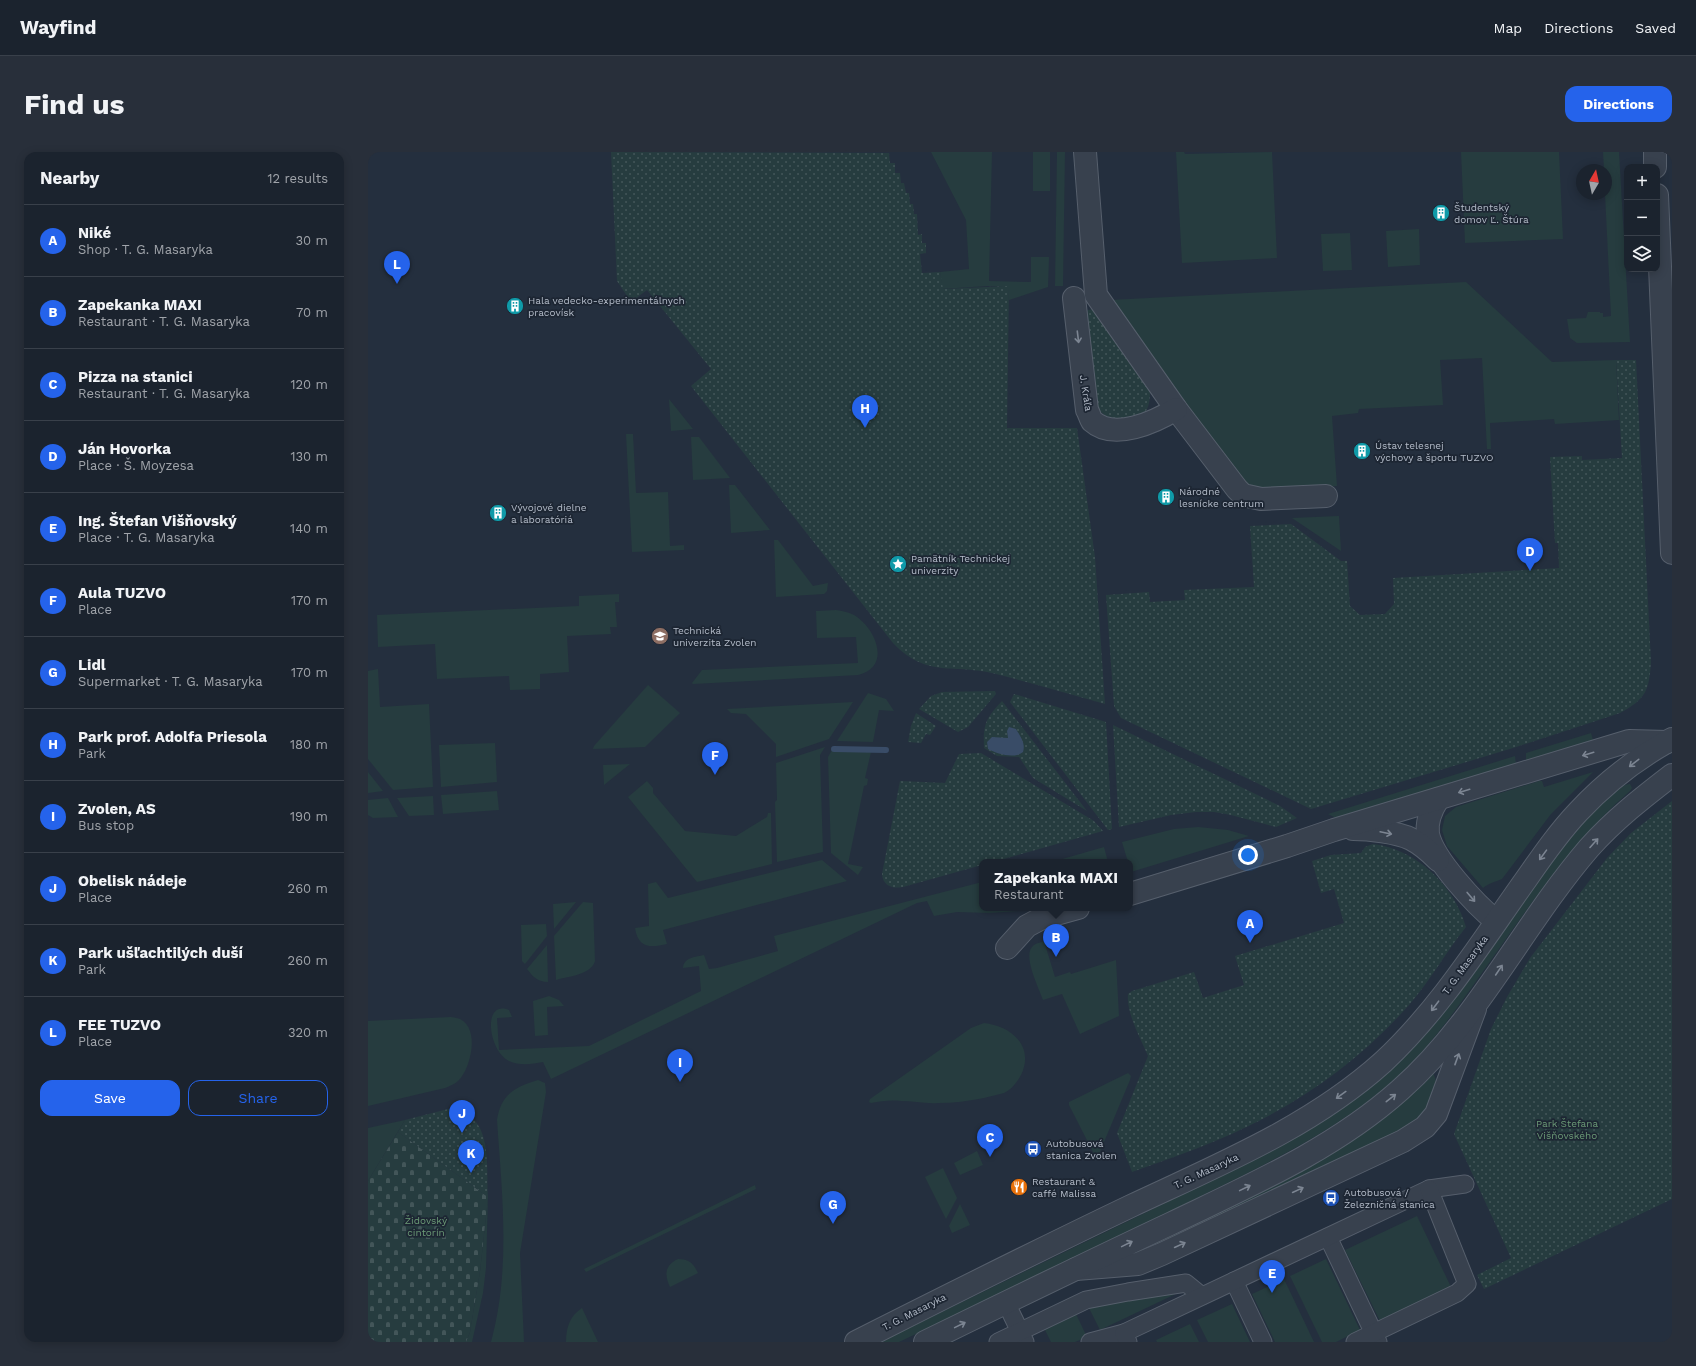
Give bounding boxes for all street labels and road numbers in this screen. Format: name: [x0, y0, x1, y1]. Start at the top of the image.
street label: J. Kráľa: [1078, 374, 1094, 412]
street label: T. G. Masaryka: [1440, 933, 1490, 997]
street label: T. G. Masaryka: [1172, 1151, 1240, 1191]
street label: T. G. Masaryka: [880, 1291, 948, 1333]

